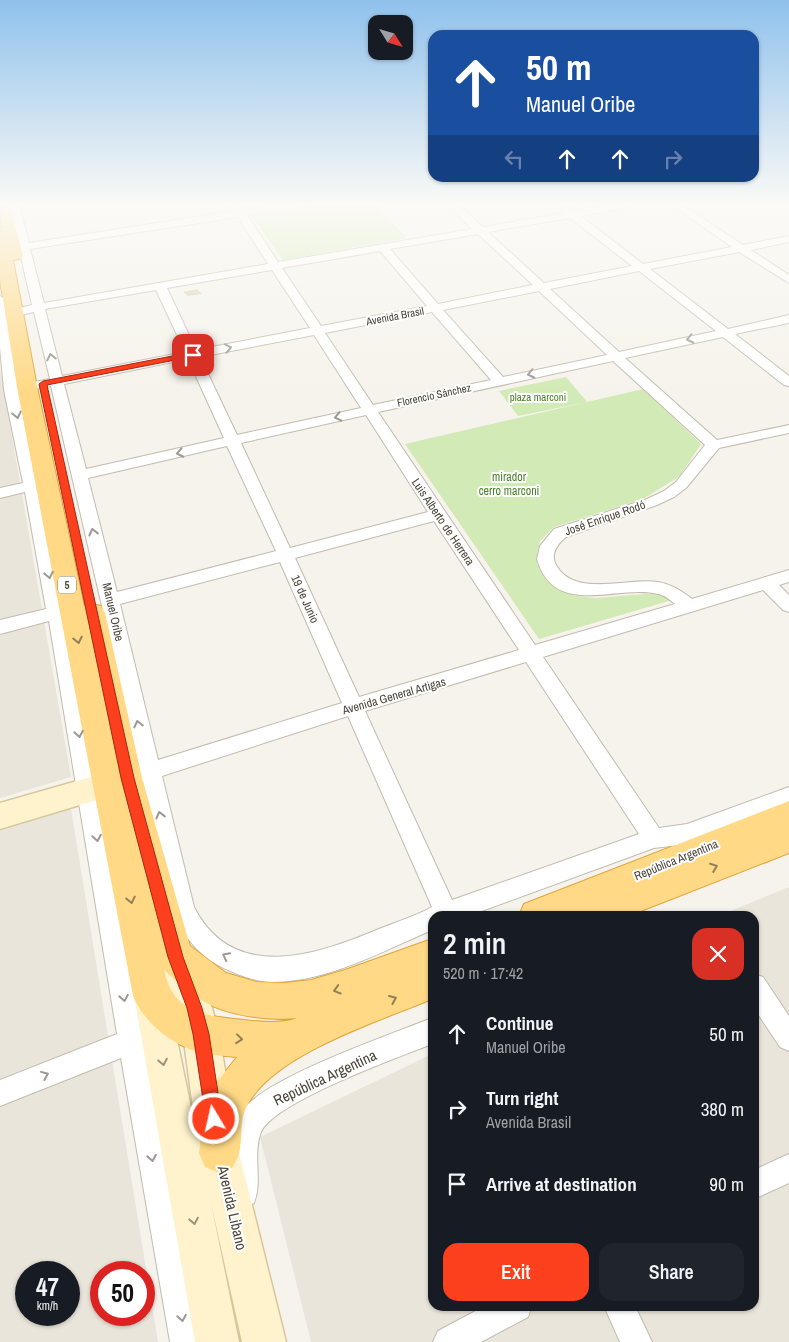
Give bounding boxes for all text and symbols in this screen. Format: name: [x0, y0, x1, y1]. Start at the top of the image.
north arrow: [368, 15, 412, 60]
map controls: [368, 15, 413, 60]
text: 50 m: [526, 44, 591, 91]
icon: ahead: [443, 50, 508, 115]
text: Manuel Oribe: [526, 89, 635, 119]
icon: left: [500, 145, 528, 173]
icon: ahead: [553, 145, 581, 173]
icon: ahead: [606, 145, 634, 173]
icon: right: [659, 145, 687, 173]
street label: Avenida Brasil: [364, 304, 425, 329]
one-way arrow: [685, 333, 694, 344]
pin: [172, 334, 214, 376]
icon: arrive: [179, 341, 207, 369]
one-way arrow: [224, 343, 233, 354]
one-way arrow: [46, 353, 57, 362]
one-way arrow: [527, 368, 536, 379]
street label: Florencio Sánchez: [396, 380, 473, 410]
park label: plaza marconi: [510, 390, 566, 404]
one-way arrow: [11, 411, 22, 420]
one-way arrow: [334, 411, 343, 422]
one-way arrow: [176, 447, 184, 458]
park label: mirador cerro marconi: [479, 469, 539, 499]
street label: Luis Alberto de Herrera: [408, 475, 478, 569]
street label: José Enrique Rodó: [563, 497, 647, 539]
one-way arrow: [89, 528, 99, 536]
one-way arrow: [43, 570, 54, 579]
street label: 19 de Junio: [287, 572, 323, 626]
road number: 5: [58, 576, 76, 594]
street label: Manuel Oribe: [98, 581, 128, 643]
one-way arrow: [73, 636, 83, 645]
street label: Avenida General Artigas: [339, 674, 448, 719]
one-way arrow: [134, 720, 144, 729]
one-way arrow: [73, 730, 83, 739]
one-way arrow: [155, 810, 166, 819]
one-way arrow: [91, 833, 101, 842]
street label: República Argentina: [632, 836, 721, 884]
one-way arrow: [709, 863, 717, 873]
one-way arrow: [126, 896, 136, 905]
text: 2 min: [443, 923, 506, 963]
button: close: [692, 928, 744, 980]
one-way arrow: [222, 952, 231, 962]
text: 520 m · 17:42: [443, 962, 523, 984]
one-way arrow: [334, 985, 342, 995]
one-way arrow: [118, 994, 128, 1002]
one-way arrow: [388, 994, 397, 1005]
text: Continue: [486, 1010, 554, 1036]
icon: ahead: [443, 1020, 471, 1048]
text: 50 m: [709, 1021, 744, 1047]
one-way arrow: [235, 1033, 243, 1044]
text: Manuel Oribe: [486, 1036, 566, 1058]
street label: República Argentina: [270, 1044, 380, 1111]
one-way arrow: [158, 1057, 168, 1066]
one-way arrow: [40, 1071, 49, 1081]
text: Turn right: [486, 1085, 558, 1111]
position arrow: [187, 1092, 239, 1144]
icon: right: [443, 1095, 471, 1123]
text: 380 m: [701, 1096, 744, 1122]
text: Avenida Brasil: [486, 1111, 571, 1133]
one-way arrow: [147, 1154, 157, 1162]
street label: Avenida Libano: [212, 1163, 252, 1252]
icon: arrive: [443, 1170, 471, 1198]
text: Arrive at destination: [486, 1171, 637, 1197]
text: 90 m: [709, 1171, 744, 1197]
one-way arrow: [188, 1217, 198, 1226]
button: Exit: [443, 1243, 589, 1301]
button: Share: [599, 1243, 744, 1301]
speed limit sign: 50: [90, 1261, 155, 1326]
text: 47: [36, 1270, 59, 1304]
text: km/h: [37, 1298, 58, 1314]
one-way arrow: [176, 1313, 186, 1322]

